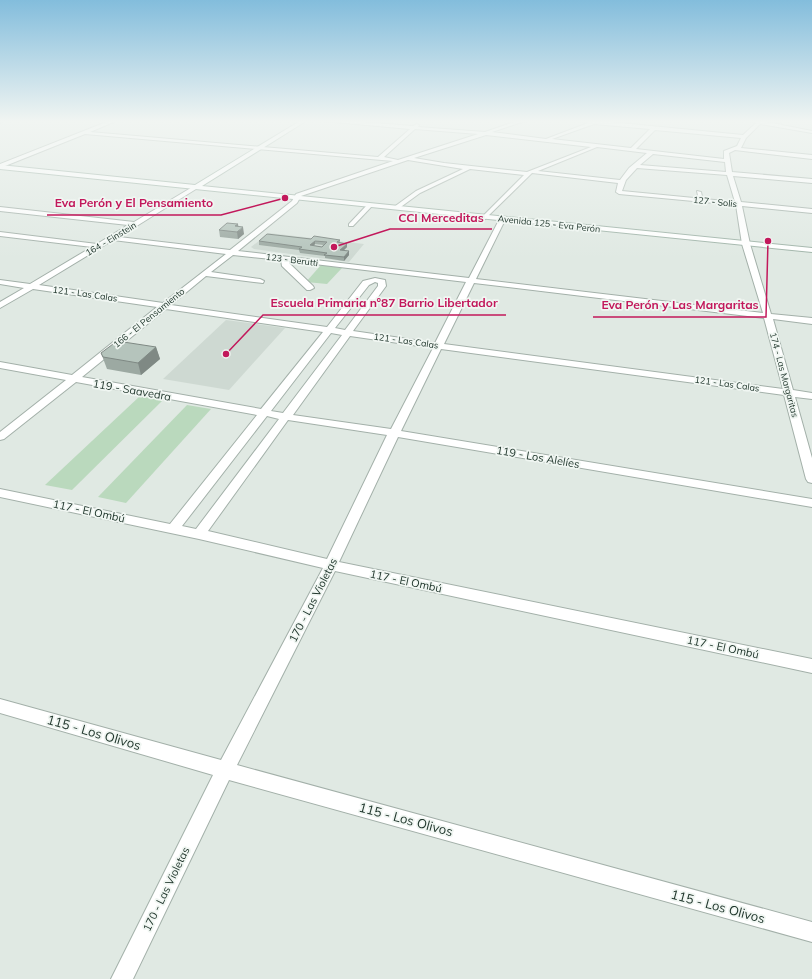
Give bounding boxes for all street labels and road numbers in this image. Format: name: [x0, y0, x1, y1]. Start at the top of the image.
street label: 127 - Solis: [692, 194, 738, 209]
street label: Avenida 125 - Eva Perón: [497, 213, 601, 234]
street label: 164 - Einstein: [83, 219, 138, 258]
street label: 123 - Berutti: [265, 251, 319, 268]
street label: 121 - Las Calas: [52, 284, 118, 303]
street label: 166 - El Pensamiento: [111, 285, 187, 350]
street label: 121 - Las Calas: [373, 331, 439, 350]
street label: 174 - Las Margaritas: [768, 331, 801, 419]
street label: 121 - Las Calas: [694, 374, 760, 393]
street label: 119 - Saavedra: [92, 376, 172, 404]
street label: 119 - Los Alelíes: [495, 443, 581, 471]
street label: 117 - El Ombú: [52, 497, 126, 525]
street label: 170 - Las Violetas: [286, 556, 340, 644]
street label: 117 - El Ombú: [369, 567, 443, 595]
street label: 117 - El Ombú: [686, 633, 760, 661]
street label: 115 - Los Olivos: [45, 711, 143, 753]
street label: 115 - Los Olivos: [357, 799, 455, 839]
street label: 170 - Las Violetas: [139, 844, 193, 934]
street label: 115 - Los Olivos: [669, 886, 767, 926]

